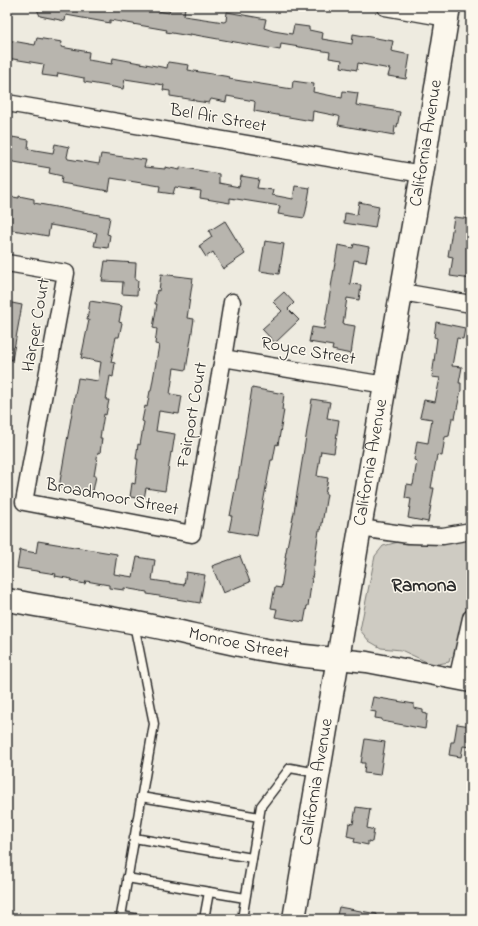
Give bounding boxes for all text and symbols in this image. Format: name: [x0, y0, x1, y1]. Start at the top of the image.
street label: California Avenue: [403, 77, 450, 209]
street label: Bel Air Street: [167, 98, 268, 140]
street label: Harper Court: [16, 276, 58, 374]
street label: Royce Street: [259, 331, 357, 373]
street label: Fairport Court: [171, 360, 215, 471]
street label: California Avenue: [348, 396, 396, 528]
street label: Broadmoor Street: [42, 472, 181, 524]
district label: Ramona: [391, 573, 457, 600]
street label: Monroe Street: [186, 621, 291, 667]
street label: California Avenue: [294, 716, 341, 847]

